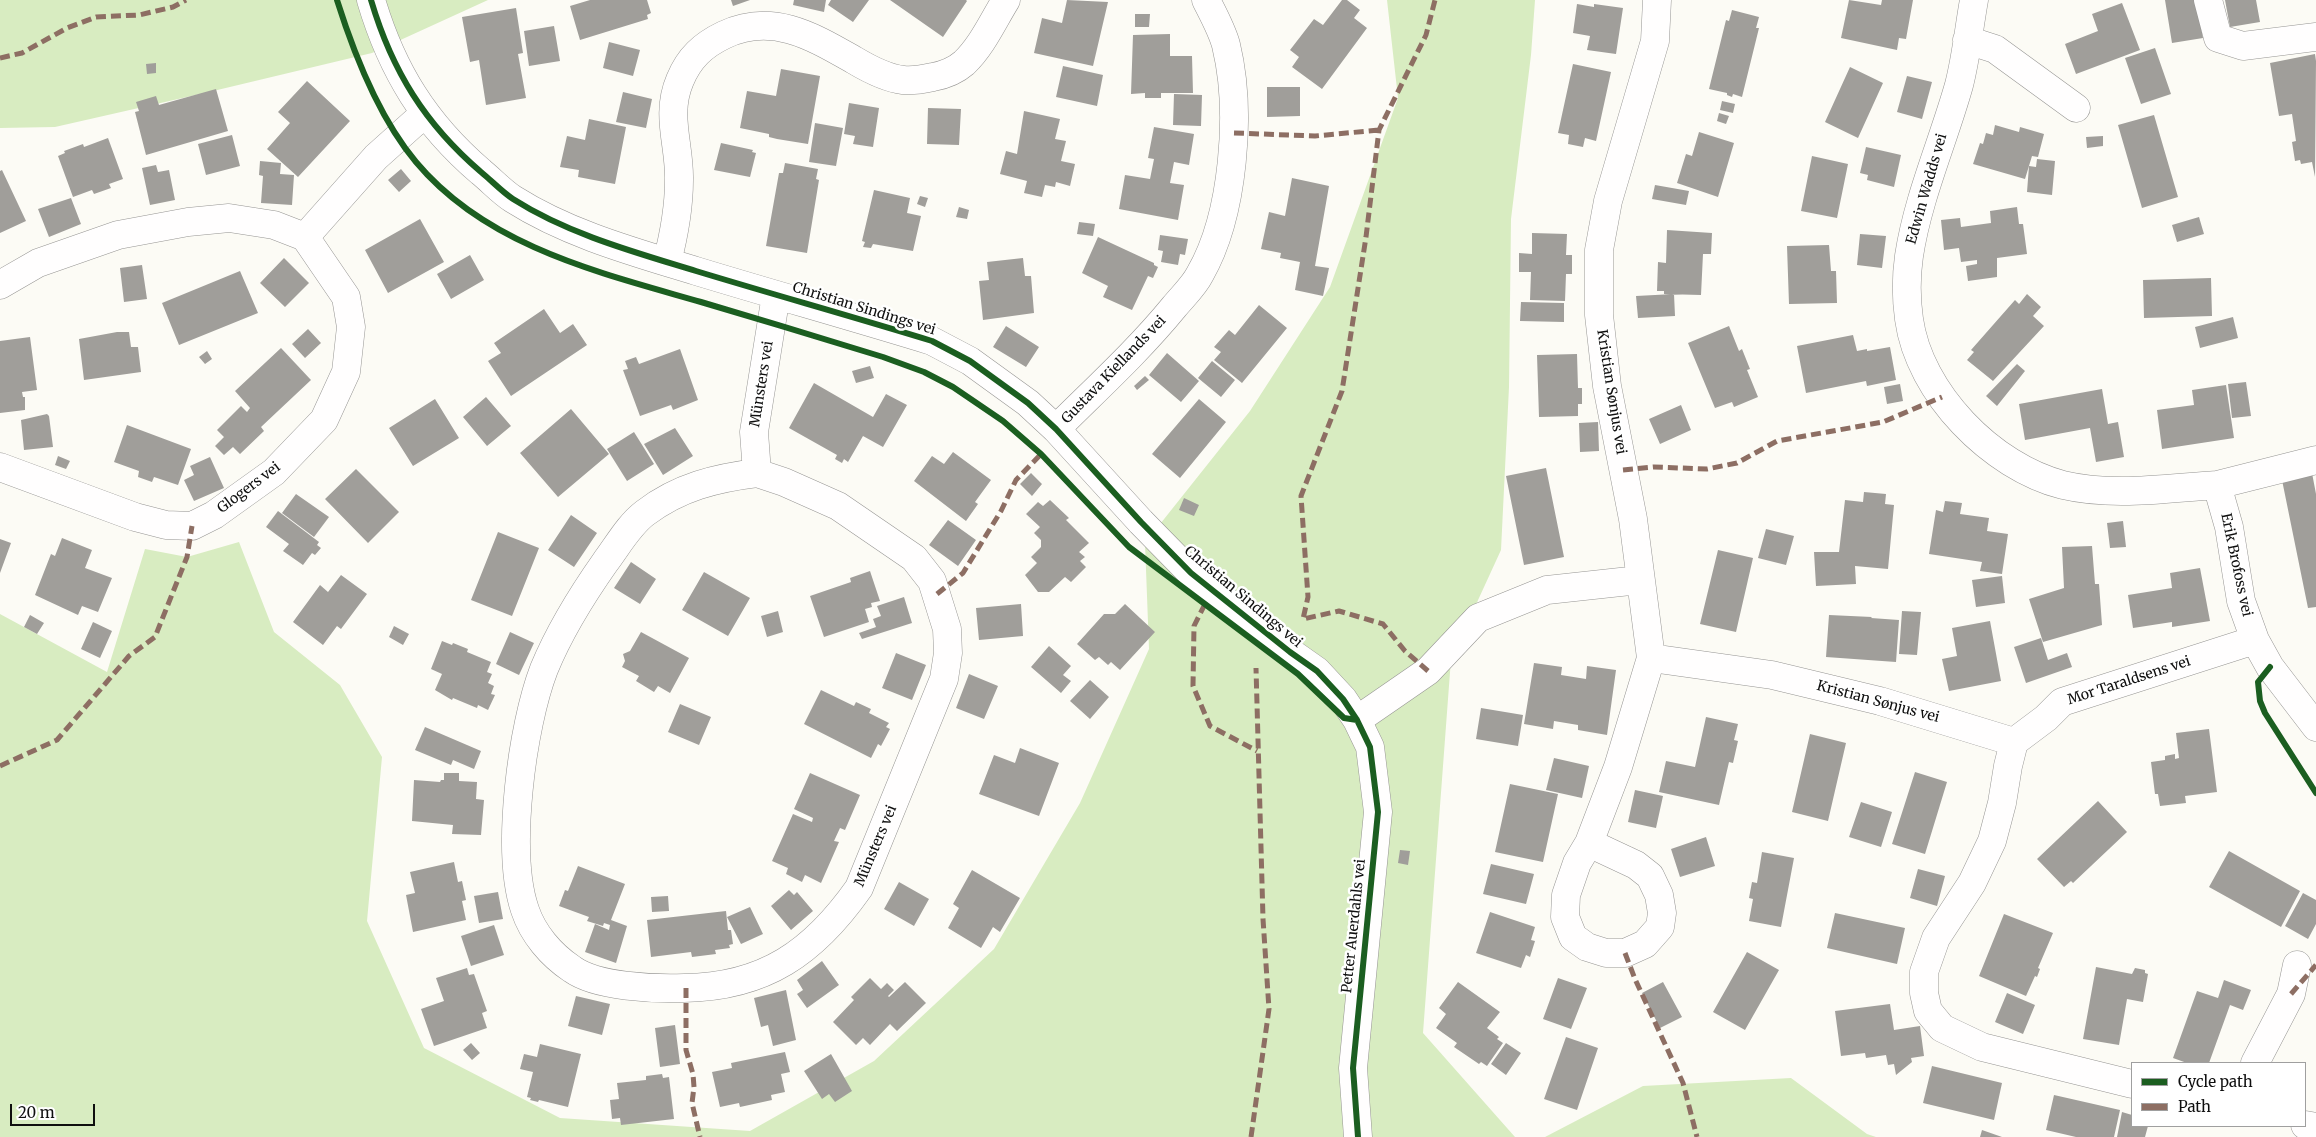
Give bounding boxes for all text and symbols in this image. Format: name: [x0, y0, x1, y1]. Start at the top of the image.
street label: Edwin Wadds vei: [1903, 132, 1951, 246]
street label: Christian Sindings vei: [790, 279, 938, 339]
street label: Gustava Kiellands vei: [1058, 313, 1170, 427]
street label: Kristian Sønjus vei: [1593, 328, 1629, 456]
street label: Münsters vei: [747, 340, 777, 428]
street label: Glogers vei: [214, 459, 284, 517]
street label: Erik Brofoss vei: [2217, 512, 2255, 618]
street label: Christian Sindings vei: [1181, 543, 1305, 651]
street label: Mor Taraldsens vei: [2065, 653, 2193, 709]
street label: Kristian Sønjus vei: [1815, 678, 1941, 726]
street label: Münsters vei: [851, 803, 901, 889]
street label: Petter Auerdahls vei: [1339, 858, 1369, 994]
legend: [2131, 1062, 2306, 1127]
text: Cycle path: [2178, 1072, 2253, 1091]
scale bar: [12, 1094, 98, 1126]
text: Path: [2178, 1097, 2211, 1116]
text: 20 m: [18, 1103, 55, 1122]

